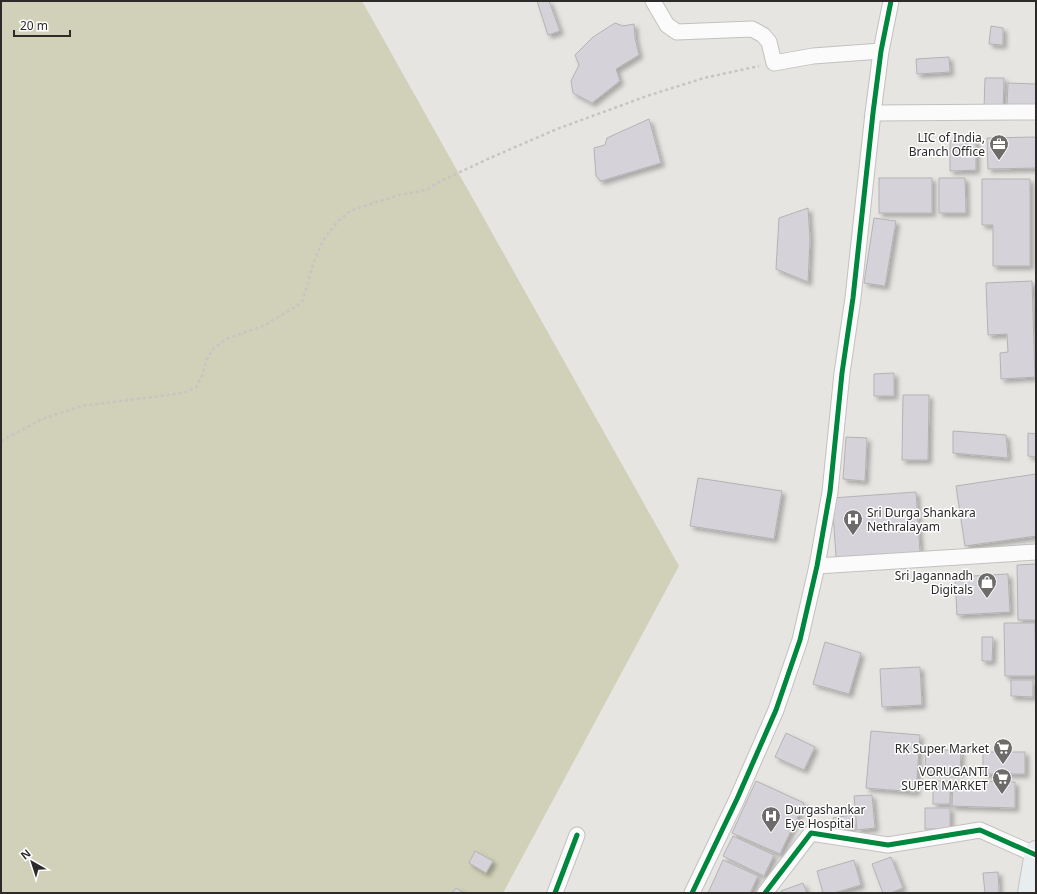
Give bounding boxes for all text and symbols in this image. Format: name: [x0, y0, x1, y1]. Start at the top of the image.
scale bar: [14, 12, 70, 38]
text: 20 m: [20, 17, 48, 34]
place label: LIC of India, Branch Office: [909, 129, 985, 160]
office icon: LIC of India, Branch Office: [988, 133, 1010, 161]
place label: Sri Durga Shankara Nethralayam: [867, 504, 976, 535]
hospital icon: Sri Durga Shankara Nethralayam: [842, 508, 864, 536]
place label: Sri Jagannadh Digitals: [895, 567, 973, 598]
shop icon: Sri Jagannadh Digitals: [976, 571, 998, 599]
supermarket icon: RK Super Market: [992, 737, 1014, 765]
place label: RK Super Market: [895, 740, 990, 757]
place label: VORUGANTI SUPER MARKET: [901, 763, 988, 794]
supermarket icon: VORUGANTI SUPER MARKET: [991, 767, 1013, 795]
place label: Durgashankar Eye Hospital: [785, 801, 866, 832]
hospital icon: Durgashankar Eye Hospital: [760, 805, 782, 833]
north arrow: [12, 842, 52, 882]
text: N: [17, 845, 34, 862]

